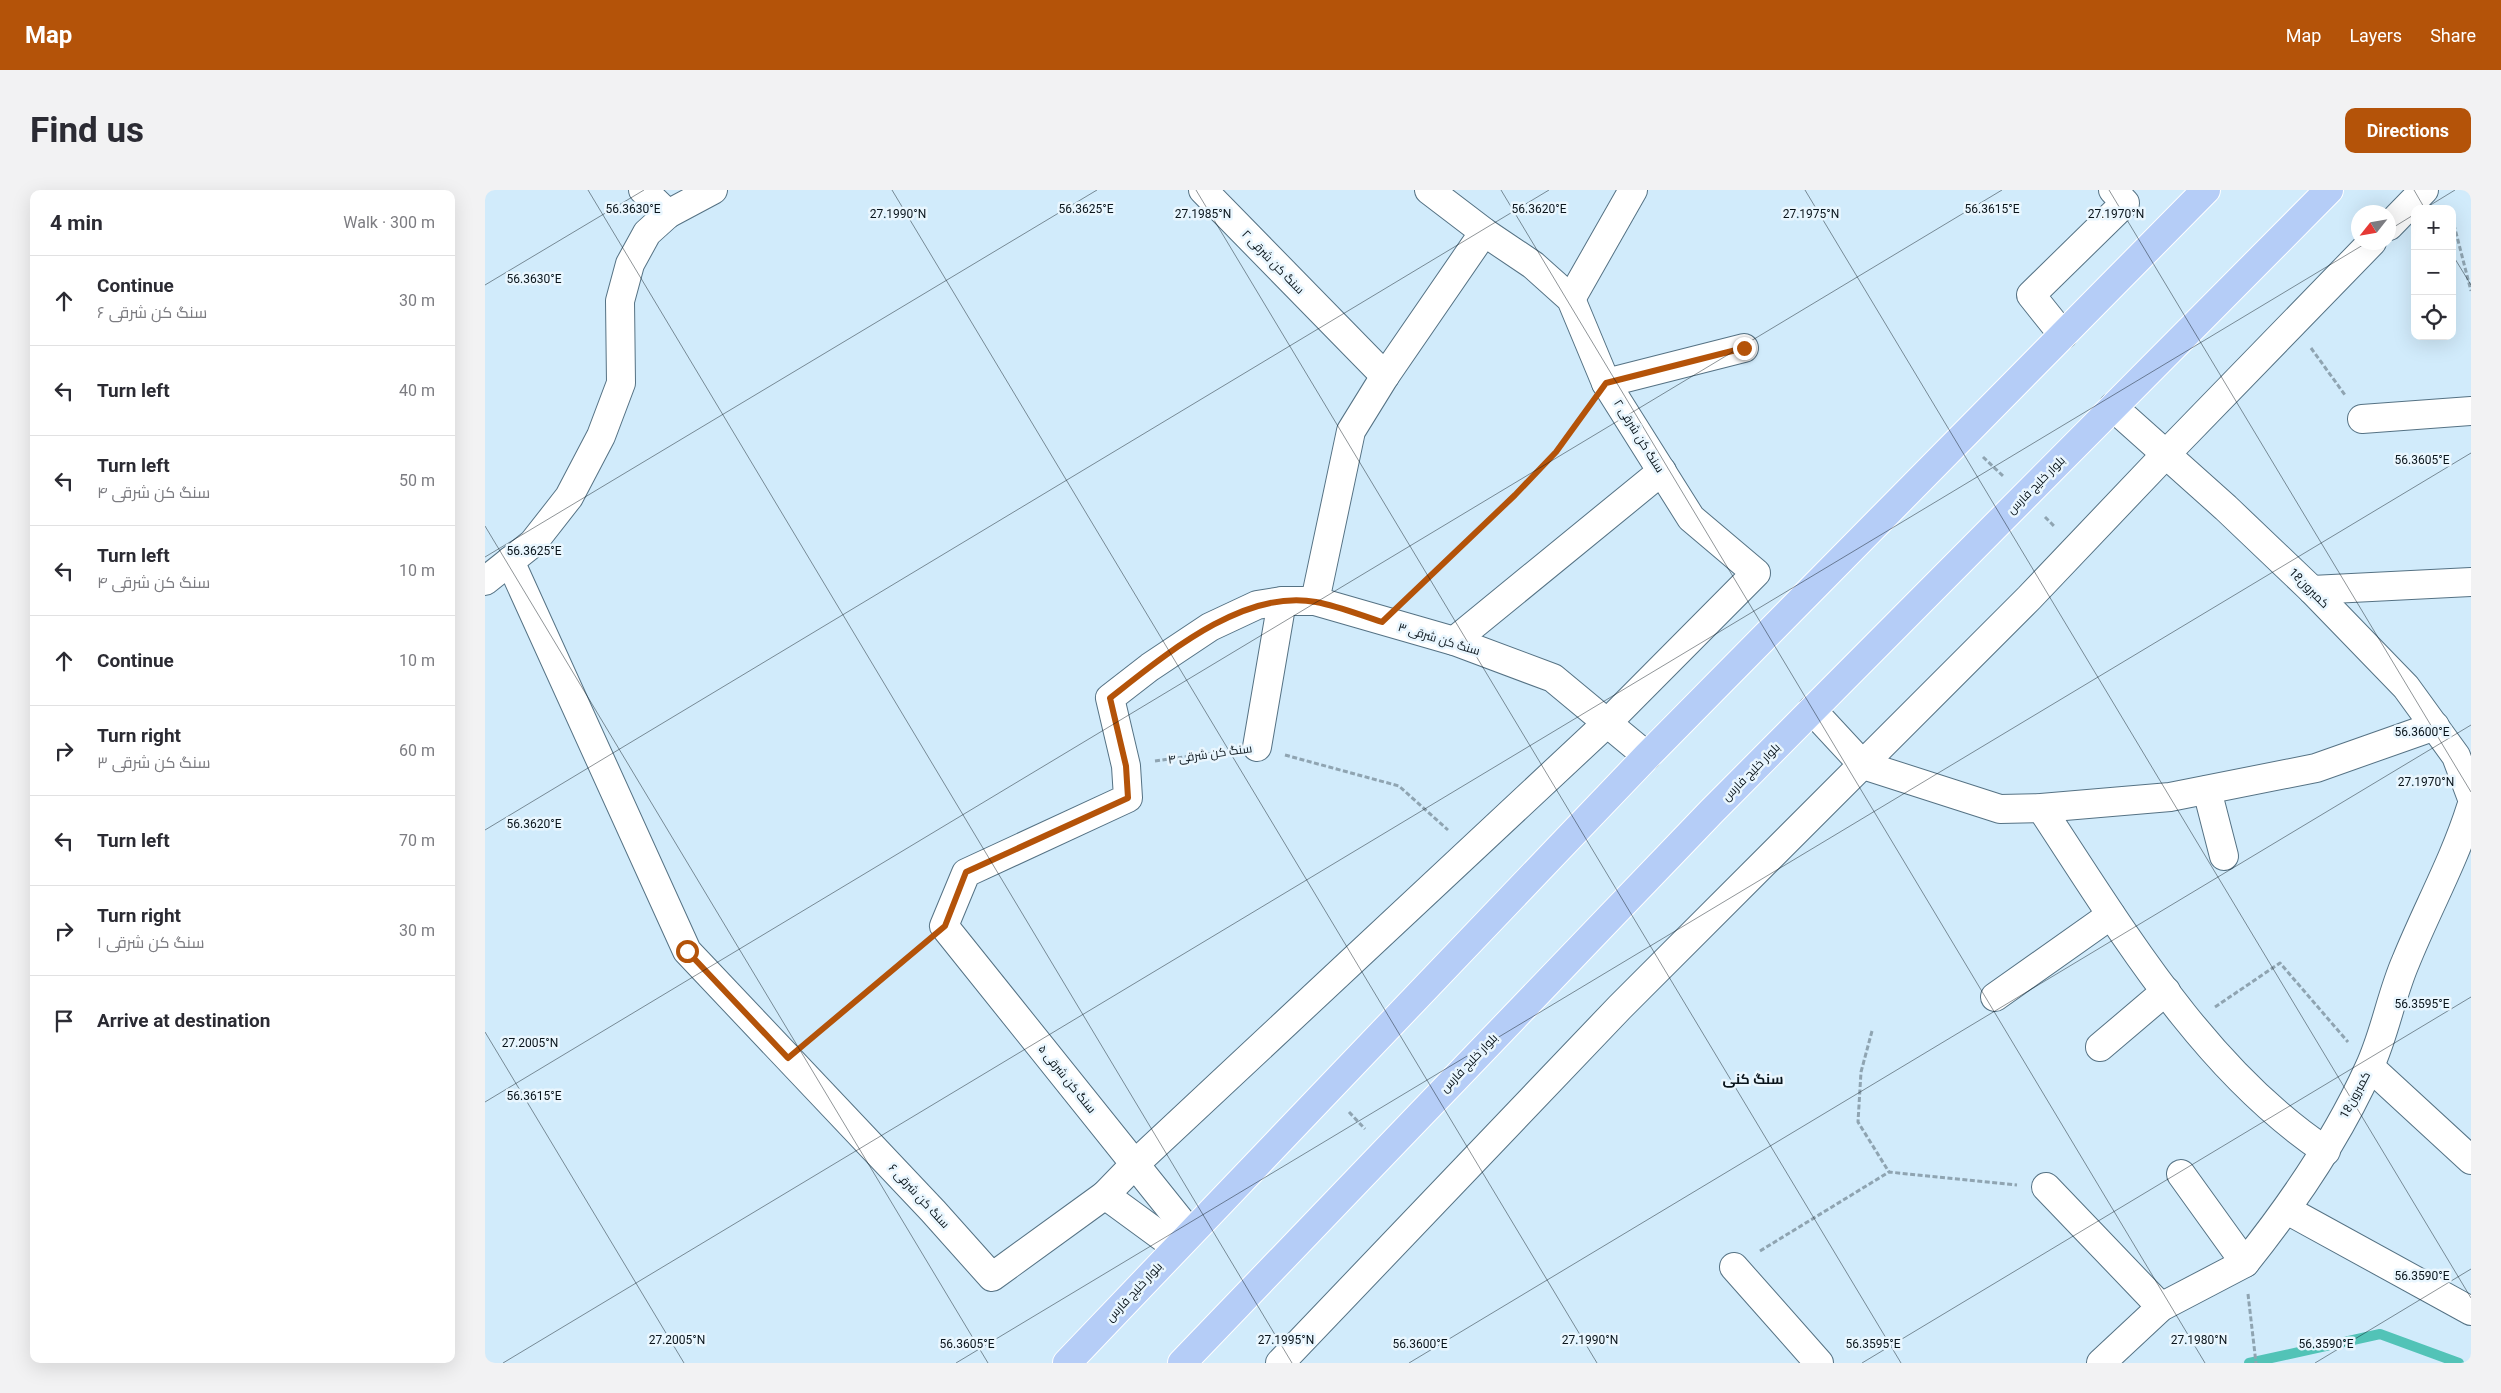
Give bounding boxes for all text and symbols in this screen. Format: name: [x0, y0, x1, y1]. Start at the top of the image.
text: Map: [25, 21, 72, 49]
text: Map: [2286, 25, 2321, 46]
text: Layers: [2349, 25, 2402, 46]
text: Share: [2430, 25, 2476, 46]
button: Directions: [2345, 108, 2471, 153]
text: Find us: [30, 110, 144, 151]
text: 56.3630°E: [606, 202, 661, 216]
text: 56.3625°E: [1059, 202, 1114, 216]
text: 56.3620°E: [1512, 202, 1567, 216]
text: 56.3615°E: [1965, 202, 2020, 216]
north arrow: [2351, 205, 2396, 250]
map controls: [2411, 205, 2456, 340]
button: +: [2411, 205, 2456, 250]
text: 27.1990°N: [870, 207, 926, 221]
text: 27.1985°N: [1175, 207, 1231, 221]
text: 27.1975°N: [1783, 207, 1839, 221]
text: 27.1970°N: [2088, 207, 2144, 221]
text: 4 min: [50, 211, 103, 235]
text: Walk · 300 m: [343, 213, 435, 232]
street label: سنگ کن شرقی ۲: [1239, 227, 1307, 297]
button: −: [2411, 250, 2456, 295]
text: 56.3630°E: [507, 272, 562, 286]
text: Continue: [97, 274, 174, 297]
icon: ahead: [50, 287, 78, 315]
text: 30 m: [399, 291, 435, 310]
button: locate: [2411, 295, 2456, 340]
text: سنگ کن شرقی ۶: [97, 303, 207, 322]
route end: [1733, 337, 1756, 360]
icon: left: [50, 377, 78, 405]
text: Turn left: [97, 379, 170, 402]
text: 40 m: [399, 381, 435, 400]
street label: سنگ کن شرقی ۲: [1611, 397, 1667, 475]
street label: بلوار خلیج فارس: [2004, 453, 2069, 518]
text: 56.3605°E: [2395, 453, 2450, 467]
text: Turn left: [97, 454, 170, 477]
icon: left: [50, 467, 78, 495]
text: 50 m: [399, 471, 435, 490]
text: سنگ کن شرقی ۴: [97, 483, 210, 502]
text: Turn left: [97, 544, 170, 567]
text: 56.3625°E: [507, 544, 562, 558]
icon: left: [50, 557, 78, 585]
text: 10 m: [399, 561, 435, 580]
street label: کمبرون18: [2286, 565, 2332, 611]
text: سنگ کن شرقی ۴: [97, 573, 210, 592]
street label: سنگ کن شرقی ۳: [1396, 620, 1482, 658]
icon: ahead: [50, 647, 78, 675]
text: Continue: [97, 649, 174, 672]
text: 10 m: [399, 651, 435, 670]
text: Turn right: [97, 724, 181, 747]
text: 56.3600°E: [2395, 725, 2450, 739]
icon: right: [50, 737, 78, 765]
street label: بلوار خلیج فارس: [1719, 740, 1784, 805]
text: 60 m: [399, 741, 435, 760]
street label: سنگ کن شرقی ۴: [1167, 741, 1253, 767]
text: سنگ کن شرقی ۳: [97, 753, 210, 772]
text: 27.1970°N: [2398, 775, 2454, 789]
text: 56.3620°E: [507, 817, 562, 831]
icon: left: [50, 827, 78, 855]
text: Turn left: [97, 829, 170, 852]
text: 70 m: [399, 831, 435, 850]
text: Turn right: [97, 904, 181, 927]
icon: right: [50, 917, 78, 945]
text: 30 m: [399, 921, 435, 940]
text: سنگ کن شرقی ۱: [97, 933, 204, 952]
route start: [676, 940, 699, 963]
text: 56.3595°E: [2395, 997, 2450, 1011]
icon: arrive: [50, 1007, 78, 1035]
text: Arrive at destination: [97, 1009, 270, 1032]
street label: بلوار خلیج فارس: [1438, 1031, 1501, 1096]
text: 27.2005°N: [502, 1036, 558, 1050]
street label: سنگ کن شرقی ۵: [1035, 1042, 1099, 1116]
street label: کمبرون18: [2337, 1069, 2373, 1121]
district label: سنگ کنی: [1723, 1071, 1783, 1088]
text: 56.3615°E: [507, 1089, 562, 1103]
street label: سنگ کن شرقی ۶: [886, 1161, 952, 1231]
street label: بلوار خلیج فارس: [1103, 1259, 1166, 1325]
text: 56.3590°E: [2395, 1269, 2450, 1283]
text: 27.2005°N: [649, 1333, 705, 1347]
text: 27.1995°N: [1258, 1333, 1314, 1347]
text: 27.1990°N: [1562, 1333, 1618, 1347]
text: 27.1980°N: [2171, 1333, 2227, 1347]
text: 56.3605°E: [940, 1337, 995, 1351]
text: 56.3600°E: [1393, 1337, 1448, 1351]
text: 56.3595°E: [1846, 1337, 1901, 1351]
text: 56.3590°E: [2299, 1337, 2354, 1351]

